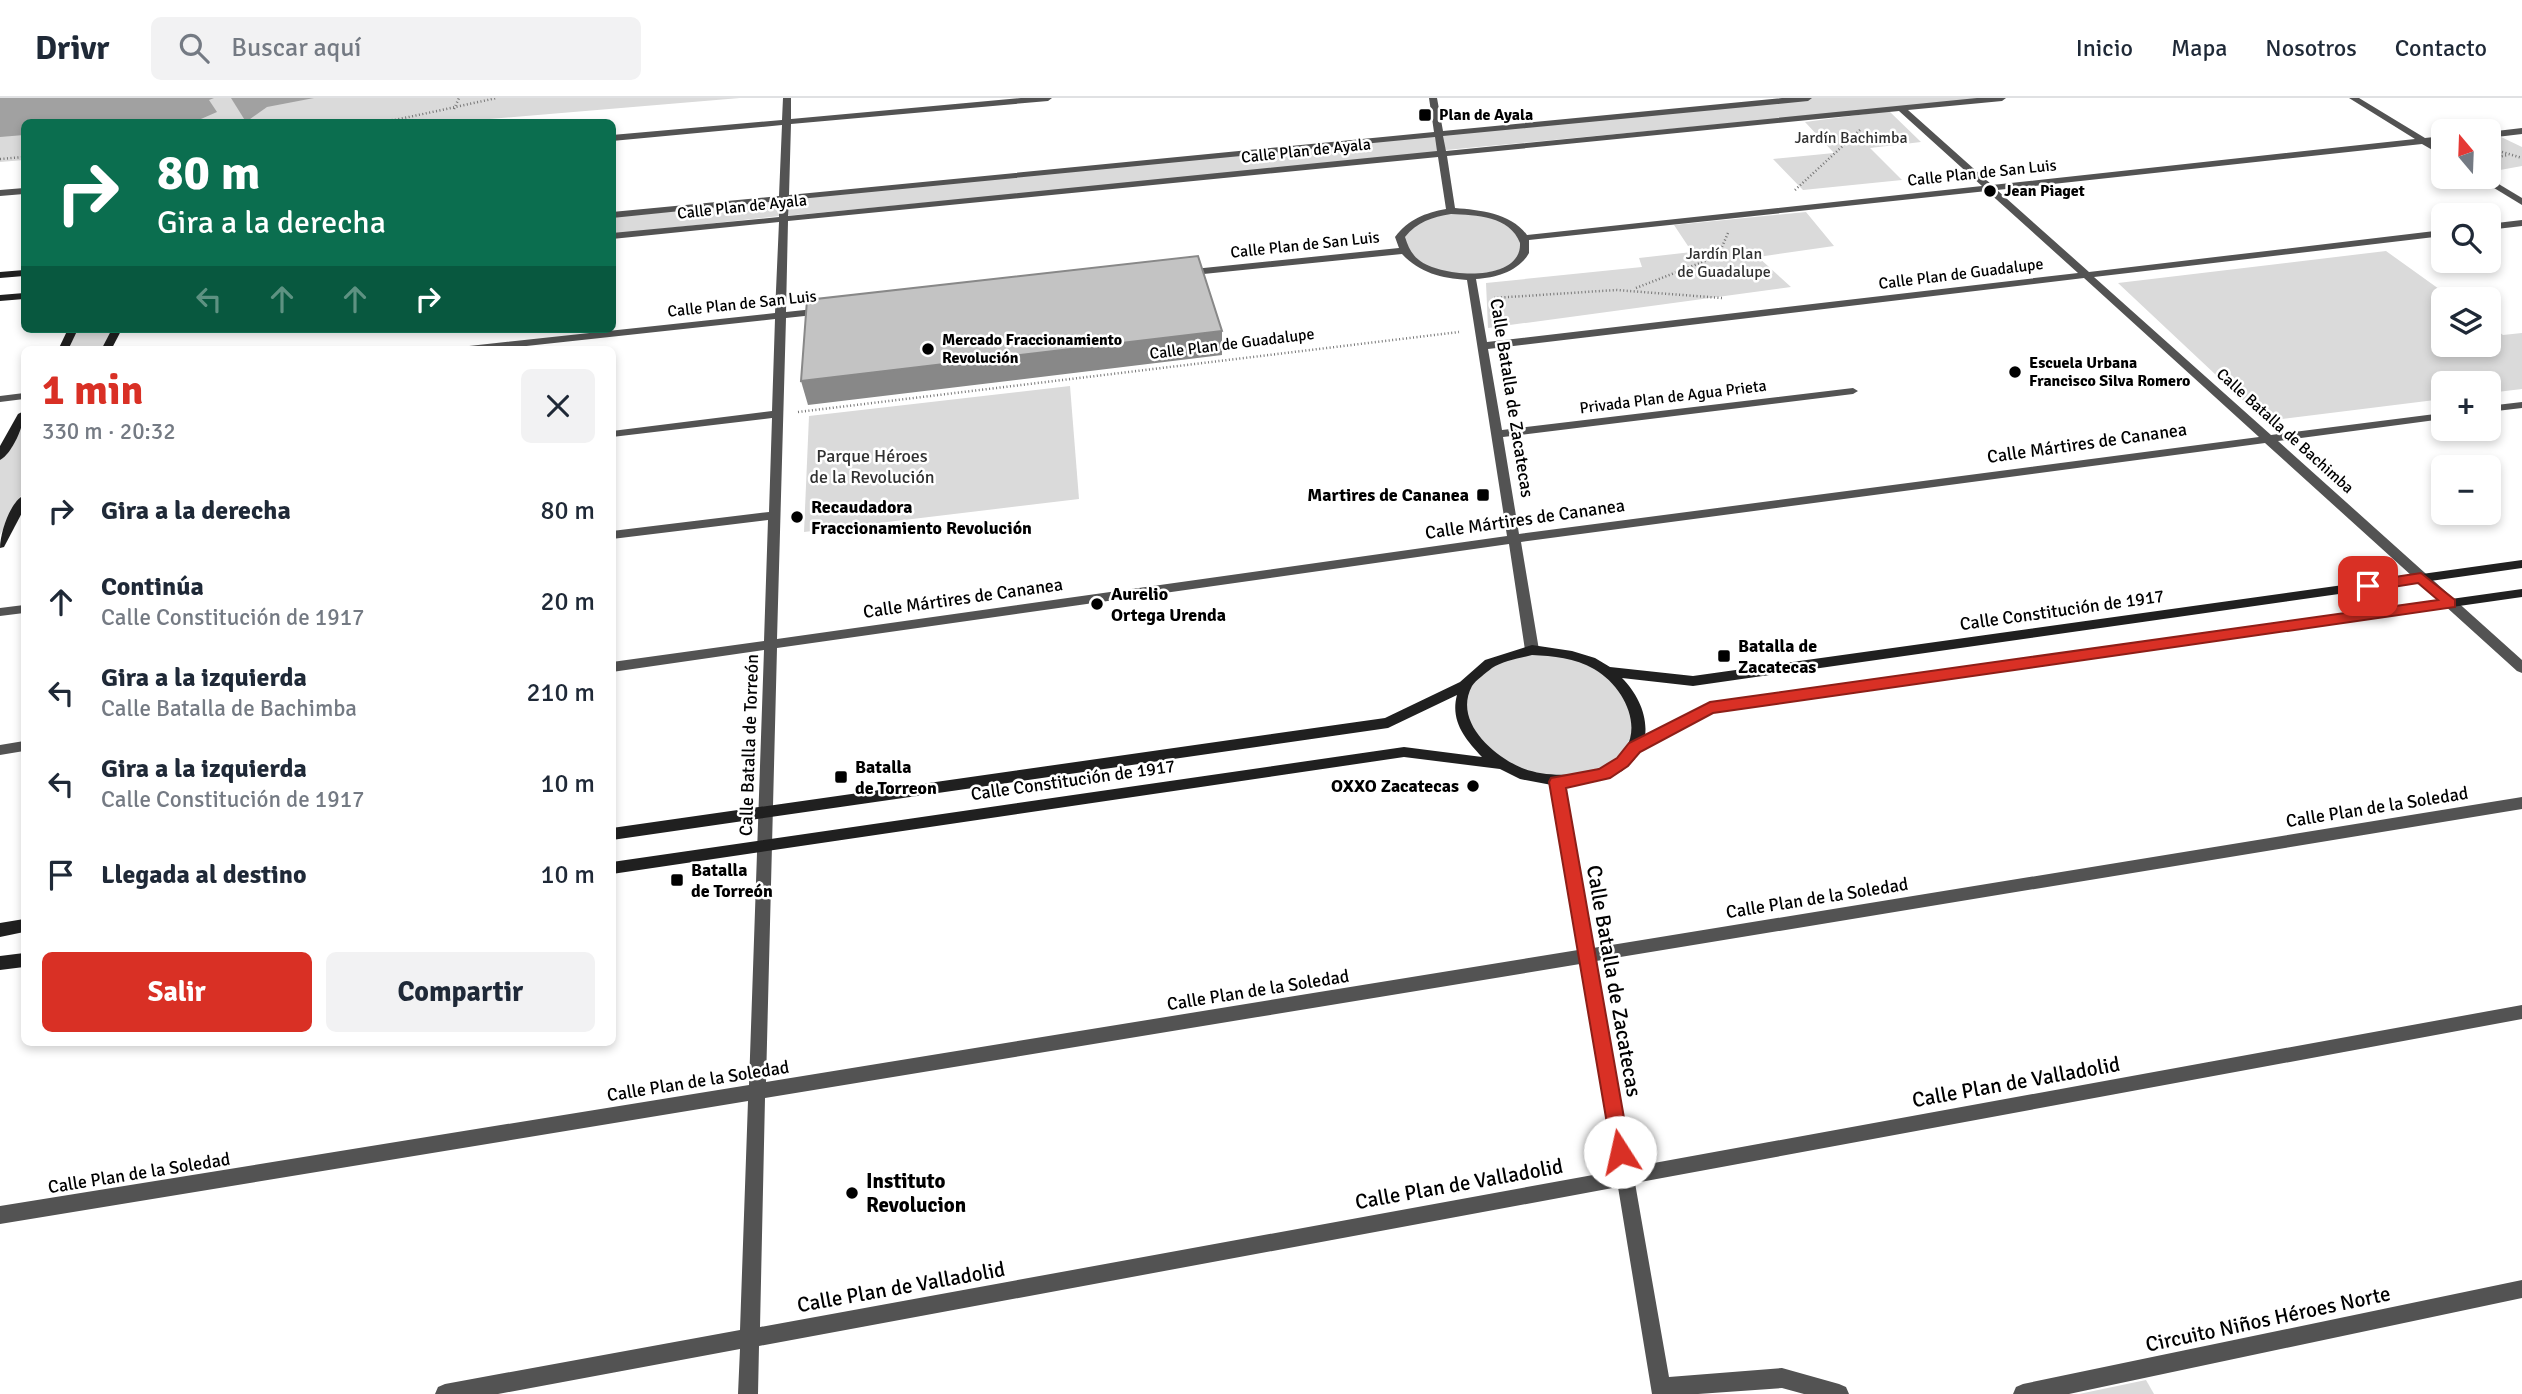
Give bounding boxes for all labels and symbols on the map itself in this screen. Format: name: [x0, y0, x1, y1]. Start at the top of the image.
place label: Plan de Ayala: [1439, 105, 1533, 125]
marker: Plan de Ayala: [1417, 107, 1433, 123]
north arrow: [2431, 119, 2501, 189]
park label: Jardín Bachimba: [1794, 128, 1908, 148]
street label: Calle Plan de Ayala: [1240, 134, 1372, 168]
street label: Calle Plan de San Luis: [1907, 155, 2057, 191]
place label: Jean Piaget: [2004, 181, 2085, 201]
marker: Jean Piaget: [1982, 183, 1998, 199]
street label: Calle Plan de Ayala: [676, 190, 808, 224]
street label: Calle Plan de San Luis: [1230, 227, 1380, 263]
park label: Jardín Plan de Guadalupe: [1677, 244, 1771, 282]
street label: Calle Plan de Guadalupe: [1877, 254, 2045, 294]
street label: Calle Plan de San Luis: [667, 286, 817, 322]
street label: Calle Batalla de Zacatecas: [1485, 297, 1539, 499]
street label: Calle Plan de Guadalupe: [1148, 324, 1316, 364]
place label: Mercado Fraccionamiento Revolución: [942, 330, 1122, 368]
marker: Mercado Fraccionamiento Revolución: [920, 341, 936, 357]
place label: Escuela Urbana Francisco Silva Romero: [2029, 353, 2190, 391]
marker: Escuela Urbana Francisco Silva Romero: [2007, 364, 2023, 380]
street label: Calle Batalla de Bachimba: [2212, 364, 2358, 498]
street label: Privada Plan de Agua Prieta: [1578, 376, 1768, 418]
street label: Calle Mártires de Cananea: [1986, 418, 2188, 468]
park label: Parque Héroes de la Revolución: [809, 445, 935, 488]
place label: Martires de Cananea: [1307, 484, 1469, 506]
marker: Martires de Cananea: [1475, 487, 1491, 503]
street label: Calle Mártires de Cananea: [1424, 494, 1626, 544]
place label: Recaudadora Fraccionamiento Revolución: [811, 496, 1032, 539]
marker: Recaudadora Fraccionamiento Revolución: [789, 509, 805, 525]
pin: [2338, 556, 2398, 616]
street label: Calle Mártires de Cananea: [862, 573, 1064, 623]
place label: Aurelio Ortega Urenda: [1111, 583, 1226, 626]
street label: Calle Constitución de 1917: [1958, 585, 2166, 635]
marker: Aurelio Ortega Urenda: [1089, 596, 1105, 612]
place label: Batalla de Zacatecas: [1738, 635, 1817, 678]
marker: Batalla de Zacatecas: [1716, 648, 1732, 664]
street label: Calle Batalla de Torreón: [735, 654, 763, 836]
street label: Calle Constitución de 1917: [969, 755, 1177, 805]
place label: Batalla de Torreon: [855, 756, 937, 799]
marker: Batalla de Torreon: [833, 769, 849, 785]
place label: OXXO Zacatecas: [1331, 775, 1459, 797]
marker: OXXO Zacatecas: [1465, 778, 1481, 794]
street label: Calle Plan de la Soledad: [2284, 782, 2470, 832]
place label: Batalla de Torreón: [691, 859, 773, 902]
street label: Calle Batalla de Zacatecas: [1581, 863, 1647, 1099]
marker: Batalla de Torreón: [669, 872, 685, 888]
street label: Calle Plan de la Soledad: [1724, 873, 1910, 923]
street label: Calle Plan de la Soledad: [1165, 965, 1351, 1015]
street label: Calle Plan de Valladolid: [1910, 1051, 2122, 1113]
street label: Calle Plan de la Soledad: [605, 1056, 791, 1106]
position arrow: [1583, 1115, 1657, 1189]
street label: Calle Plan de la Soledad: [46, 1148, 232, 1198]
street label: Calle Plan de Valladolid: [1353, 1153, 1565, 1215]
place label: Instituto Revolucion: [866, 1168, 966, 1218]
marker: Instituto Revolucion: [844, 1185, 860, 1201]
street label: Calle Plan de Valladolid: [795, 1256, 1007, 1318]
street label: Circuito Niños Héroes Norte: [2143, 1280, 2393, 1358]

